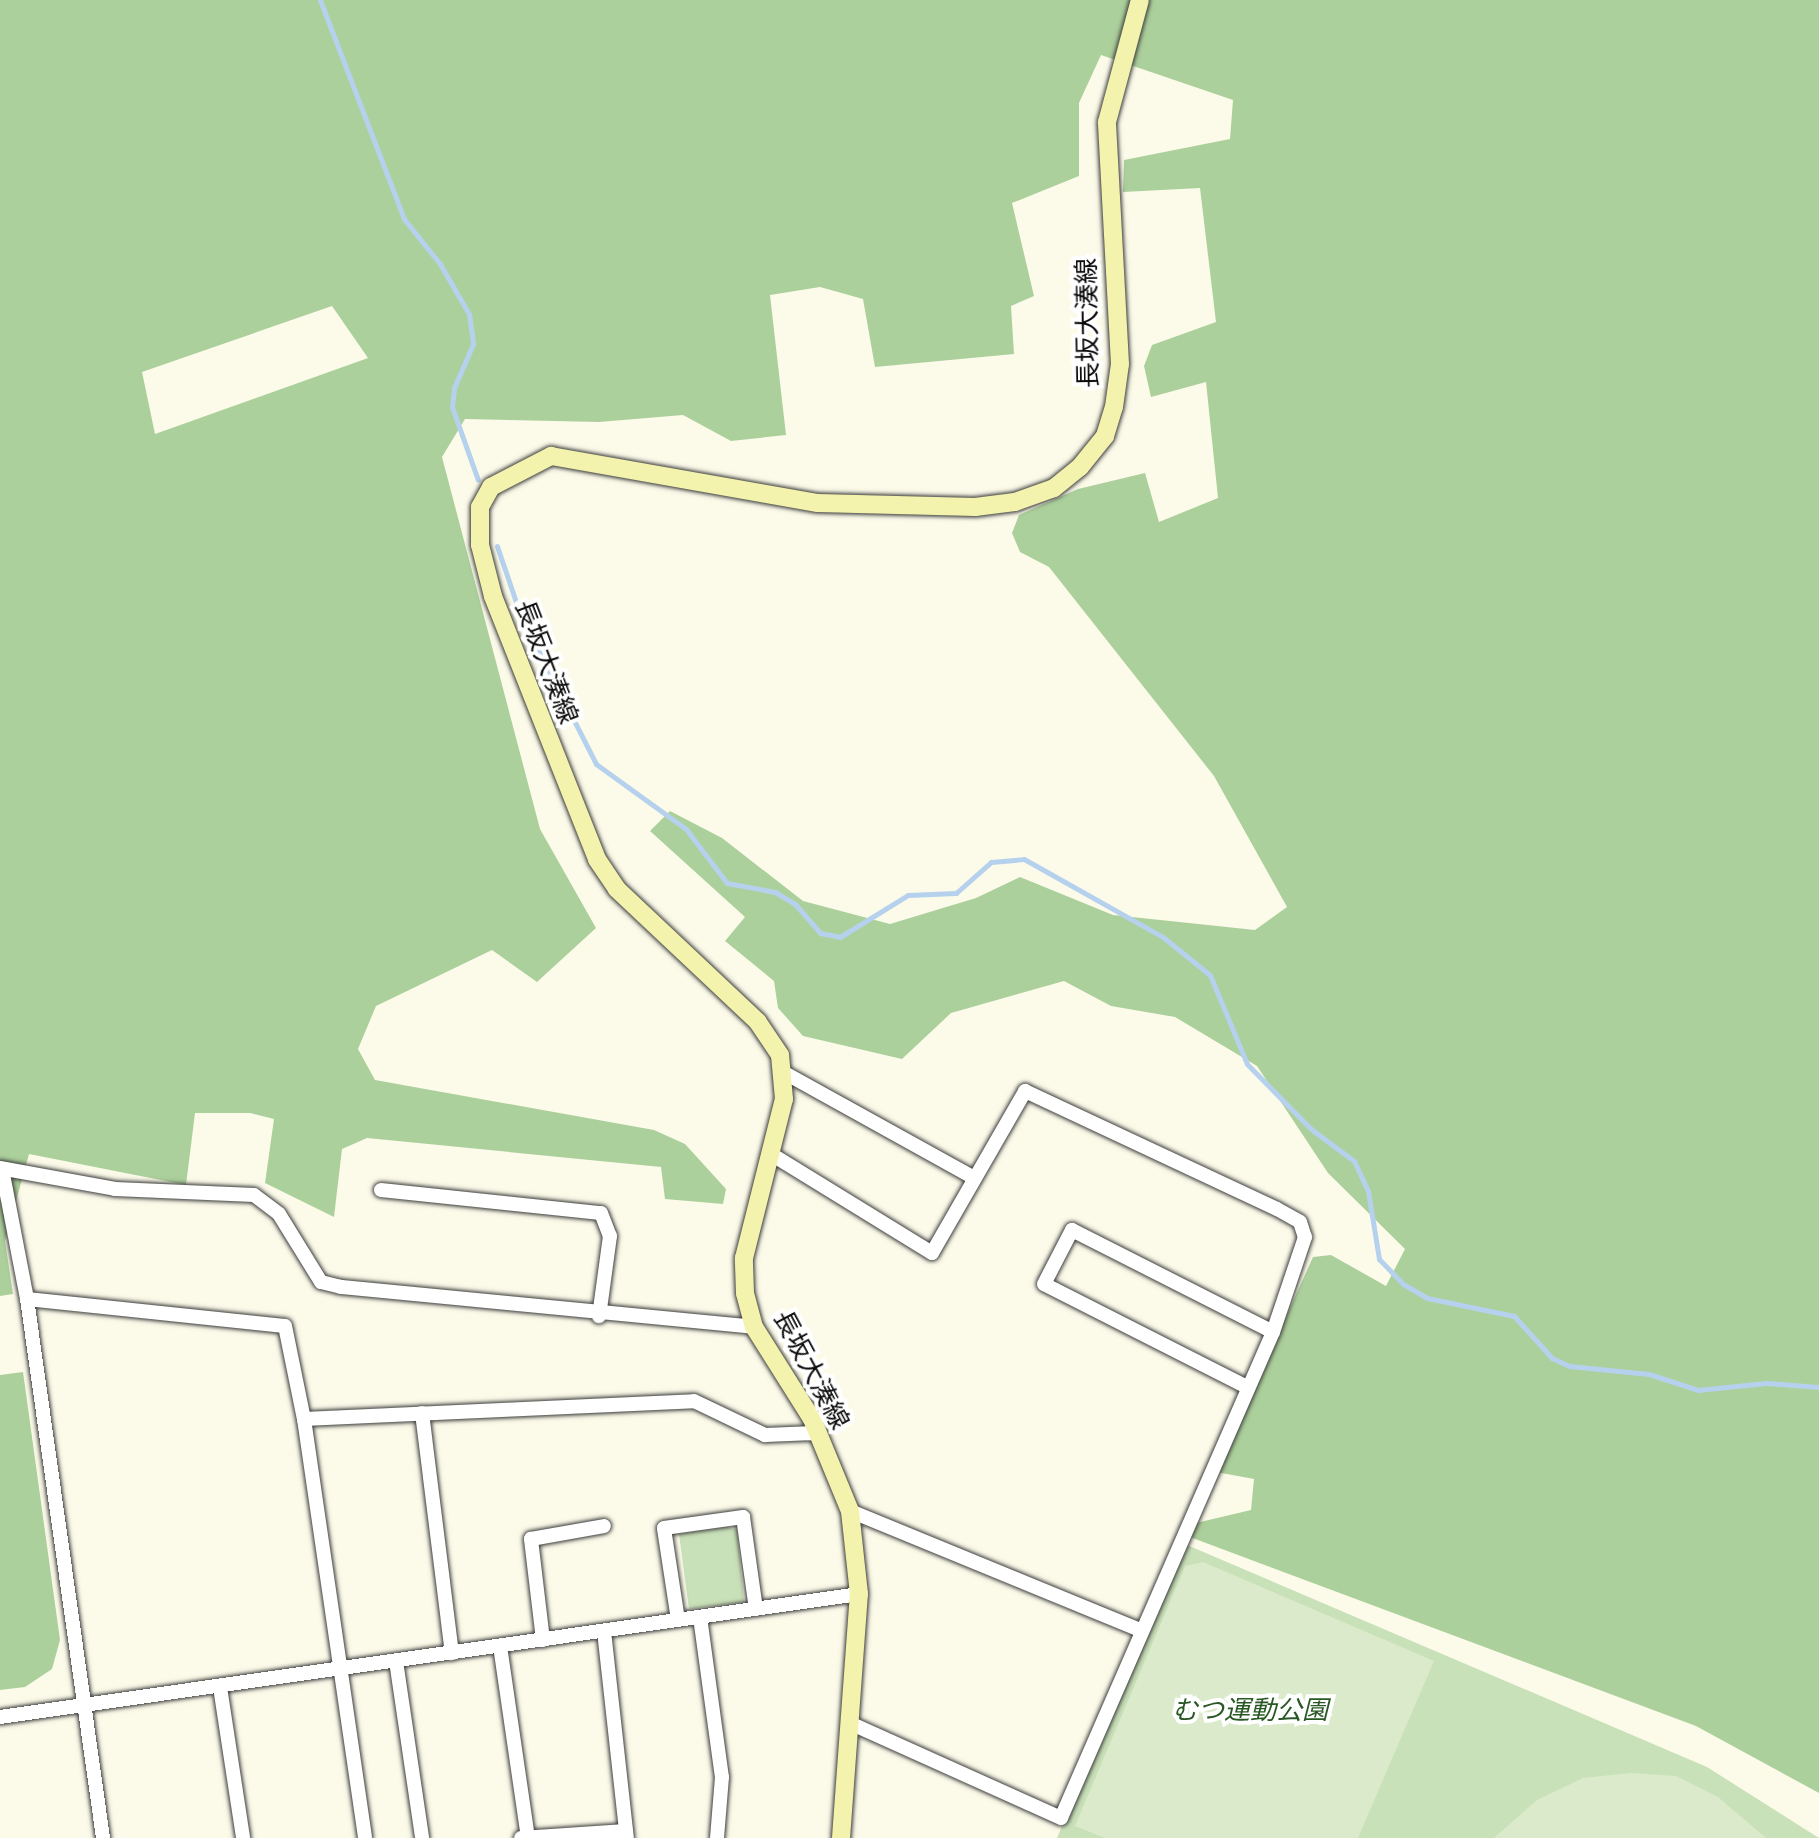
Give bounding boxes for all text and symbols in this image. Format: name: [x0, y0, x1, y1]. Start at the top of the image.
street label: 長坂大湊線: [1071, 258, 1105, 388]
street label: 長坂大湊線: [508, 596, 584, 728]
street label: 長坂大湊線: [767, 1305, 855, 1435]
park label: むつ運動公園: [1172, 1695, 1328, 1727]

